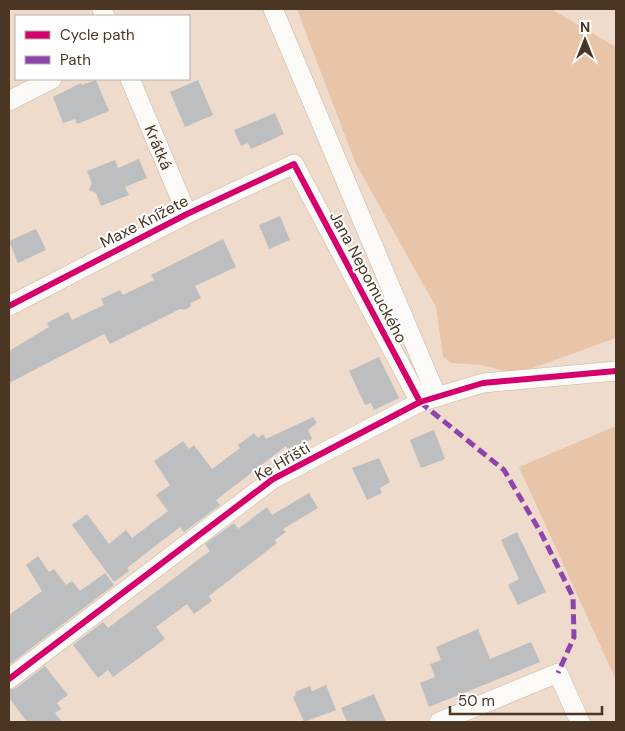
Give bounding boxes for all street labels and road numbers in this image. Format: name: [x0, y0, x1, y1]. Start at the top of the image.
street label: Krátká: [140, 122, 177, 173]
street label: Maxe Knížete: [96, 190, 192, 253]
street label: Jana Nepomuckého: [325, 208, 412, 347]
street label: Ke Hřišti: [251, 437, 314, 486]

